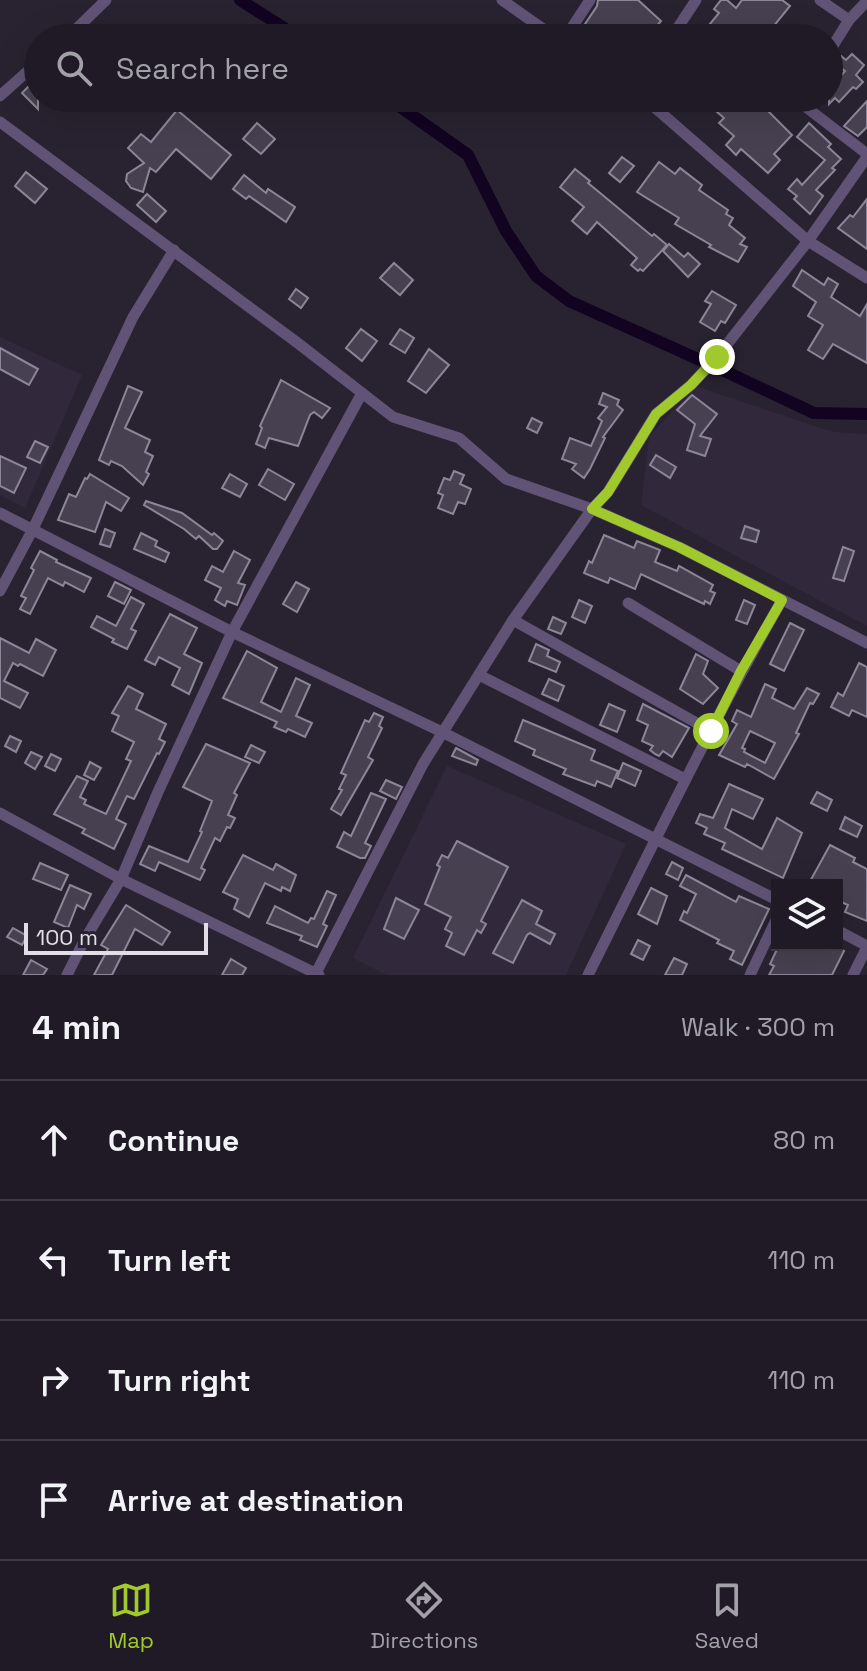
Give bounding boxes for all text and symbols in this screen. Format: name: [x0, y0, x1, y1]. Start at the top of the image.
search box: [24, 24, 843, 112]
icon: search: [52, 46, 96, 90]
text: Search here: [116, 49, 289, 88]
route end: [699, 339, 735, 375]
route start: [693, 713, 729, 749]
map controls: [771, 879, 843, 951]
button: layers: [771, 879, 843, 951]
scale bar: [24, 919, 208, 955]
text: 100 m: [36, 923, 98, 951]
text: 4 min: [32, 1006, 121, 1049]
text: Walk · 300 m: [681, 1010, 835, 1044]
icon: ahead: [32, 1118, 76, 1162]
text: Continue: [108, 1121, 239, 1160]
text: 80 m: [773, 1123, 835, 1157]
icon: left: [32, 1238, 76, 1282]
text: Turn left: [108, 1241, 231, 1280]
text: 110 m: [768, 1243, 835, 1277]
icon: right: [32, 1358, 76, 1402]
text: Turn right: [108, 1361, 251, 1400]
text: 110 m: [768, 1363, 835, 1397]
icon: arrive: [32, 1478, 76, 1522]
text: Arrive at destination: [108, 1481, 404, 1520]
tab: Map: [108, 1578, 154, 1654]
tab: Directions: [370, 1578, 478, 1654]
tab: Saved: [695, 1578, 759, 1654]

